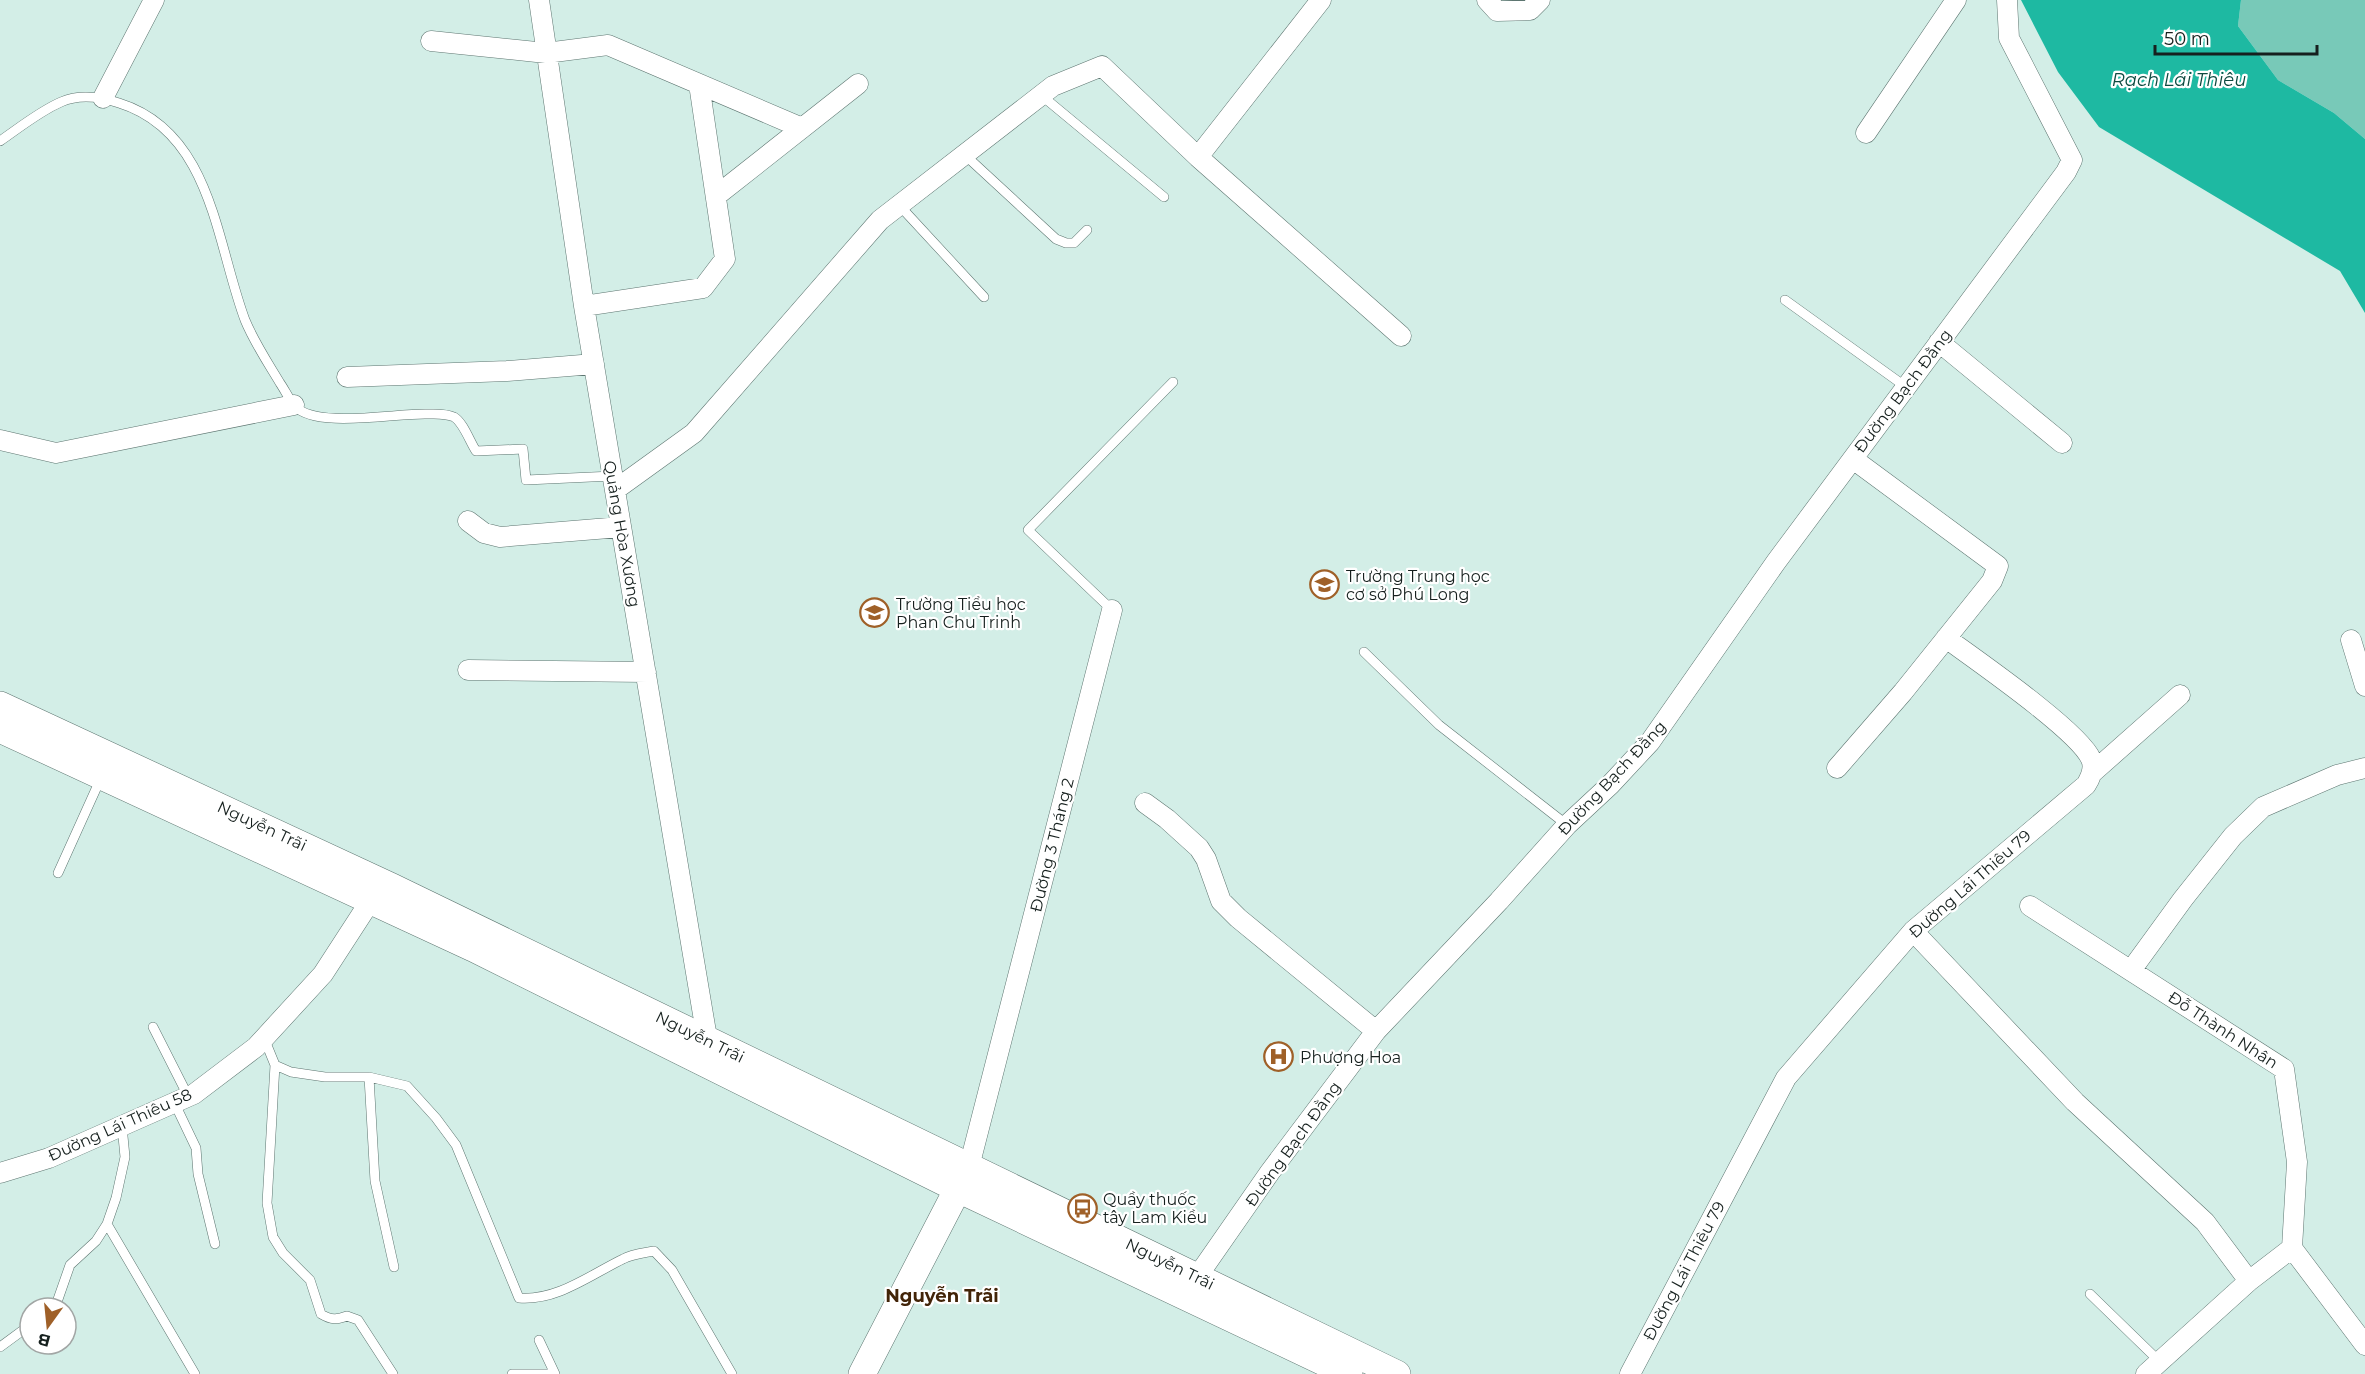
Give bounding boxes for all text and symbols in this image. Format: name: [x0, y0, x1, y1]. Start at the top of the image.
scale bar: [2155, 18, 2317, 56]
text: 50 m: [2164, 28, 2210, 50]
water label: Rạch Lái Thiêu: [2112, 69, 2246, 91]
street label: Đường Bạch Đằng: [1850, 325, 1956, 457]
street label: Quảng Hòa Xương: [600, 459, 644, 609]
place label: Trường Trung học cơ sở Phú Long: [1346, 567, 1490, 604]
school or university icon: Trường Trung học cơ sở Phú Long: [1309, 569, 1341, 601]
place label: Trường Tiểu học Phan Chu Trinh: [896, 595, 1026, 632]
school or university icon: Trường Tiểu học Phan Chu Trinh: [859, 597, 891, 629]
street label: Đường Bạch Đằng: [1554, 717, 1670, 839]
street label: Đường 3 Tháng 2: [1026, 776, 1078, 914]
street label: Nguyễn Trãi: [214, 797, 310, 855]
street label: Đường Lái Thiêu 79: [1905, 826, 2035, 942]
street label: Đỗ Thành Nhân: [2165, 987, 2281, 1073]
street label: Nguyễn Trãi: [653, 1007, 747, 1067]
hospital icon: Phượng Hoa: [1263, 1041, 1295, 1073]
place label: Phượng Hoa: [1300, 1048, 1401, 1067]
street label: Đường Bạch Đằng: [1241, 1078, 1345, 1210]
street label: Đường Lái Thiêu 58: [45, 1085, 195, 1165]
place label: Quầy thuốc tây Lam Kiều: [1103, 1190, 1207, 1227]
bus stop icon: Quầy thuốc tây Lam Kiều: [1066, 1192, 1098, 1224]
street label: Đường Lái Thiêu 79: [1639, 1198, 1729, 1344]
street label: Nguyễn Trãi: [1123, 1234, 1217, 1294]
district label: Nguyễn Trãi: [885, 1285, 999, 1307]
north arrow: [18, 1296, 78, 1356]
text: B: [36, 1329, 53, 1351]

